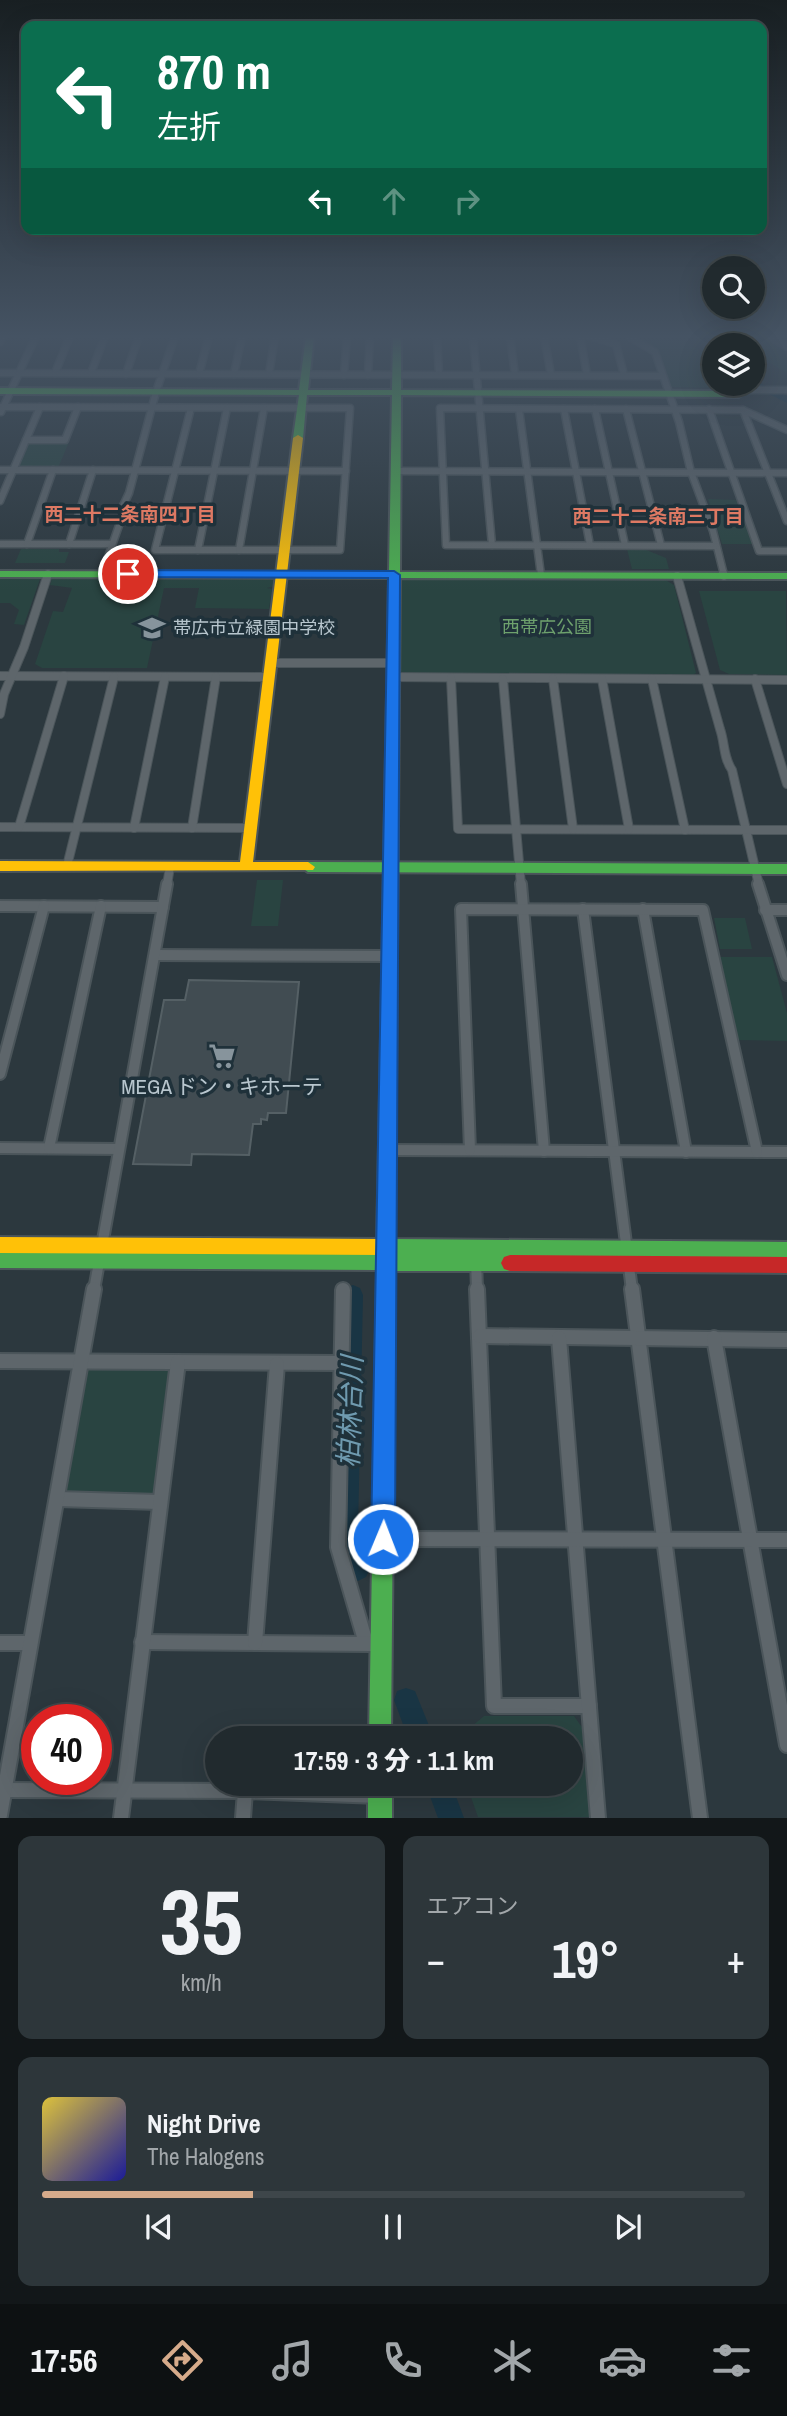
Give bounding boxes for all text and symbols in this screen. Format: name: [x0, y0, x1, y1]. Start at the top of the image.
text: 870 m: [157, 38, 271, 104]
icon: left: [42, 49, 133, 140]
text: 左折: [157, 105, 221, 148]
icon: left: [302, 182, 340, 220]
icon: ahead: [375, 182, 413, 220]
icon: right: [448, 182, 486, 220]
map controls: [702, 256, 765, 396]
button: search: [702, 256, 765, 319]
button: layers: [702, 333, 765, 396]
district label: 西二十二条南四丁目: [44, 501, 216, 527]
district label: 西二十二条南三丁目: [572, 503, 744, 529]
pin: [98, 544, 158, 604]
icon: arrive: [109, 555, 147, 593]
school or university icon: 帯広市立緑園中学校: [137, 613, 167, 643]
park label: 西帯広公園: [502, 614, 592, 639]
place label: 帯広市立緑園中学校: [173, 615, 335, 640]
supermarket icon: MEGA ドン・キホーテ: [207, 1041, 237, 1071]
place label: MEGA ドン・キホーテ: [121, 1072, 323, 1101]
water label: 柏林台川: [329, 1352, 371, 1469]
position arrow: [346, 1502, 420, 1576]
speed limit sign: 40: [21, 1704, 112, 1795]
text: 17:59 · 3 分 · 1.1 km: [294, 1743, 494, 1778]
text: 35: [160, 1860, 243, 1982]
text: エアコン: [427, 1890, 519, 1921]
text: 19°: [552, 1924, 620, 1994]
text: −: [427, 1934, 445, 1985]
text: +: [727, 1934, 745, 1985]
text: km/h: [181, 1967, 222, 1998]
text: Night Drive: [147, 2106, 261, 2141]
text: The Halogens: [147, 2141, 264, 2172]
icon: previous: [140, 2208, 178, 2246]
icon: pause: [374, 2208, 412, 2246]
icon: next: [609, 2208, 647, 2246]
icon: directions: [158, 2336, 207, 2385]
icon: music: [268, 2336, 317, 2385]
icon: phone: [378, 2336, 427, 2385]
icon: climate: [488, 2336, 537, 2385]
icon: car: [598, 2336, 647, 2385]
icon: filters: [707, 2336, 756, 2385]
text: 17:56: [30, 2339, 98, 2382]

